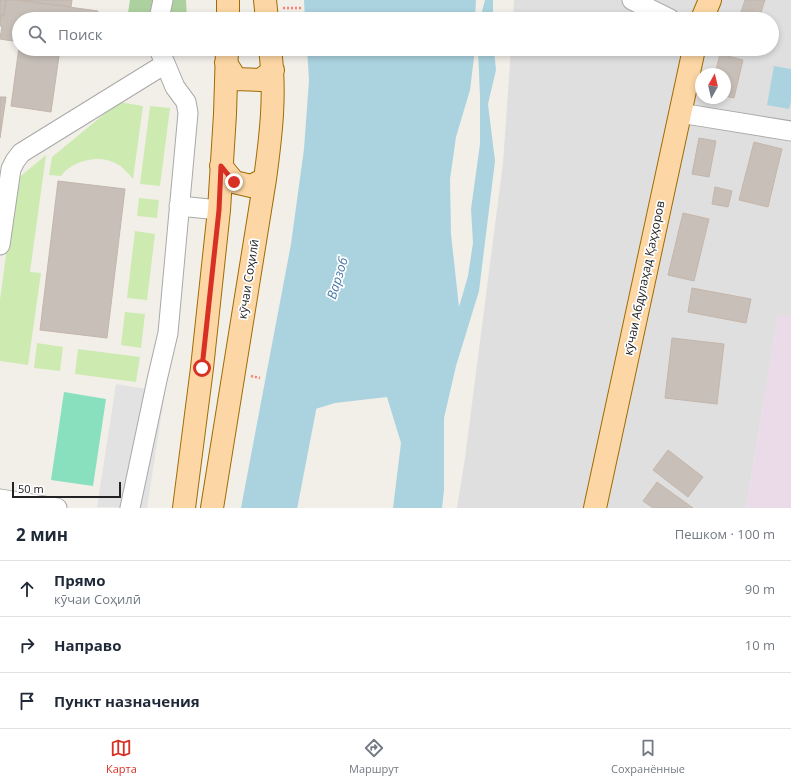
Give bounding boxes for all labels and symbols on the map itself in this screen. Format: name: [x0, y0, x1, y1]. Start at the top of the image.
north arrow: [695, 68, 731, 104]
route end: [225, 173, 243, 191]
street label: кӯчаи Абдулаҳад Қаҳҳоров: [619, 199, 669, 357]
street label: кӯчаи Соҳилӣ: [233, 238, 263, 320]
water label: Варзоб: [322, 254, 352, 301]
route start: [193, 359, 211, 377]
scale bar: [12, 480, 121, 499]

